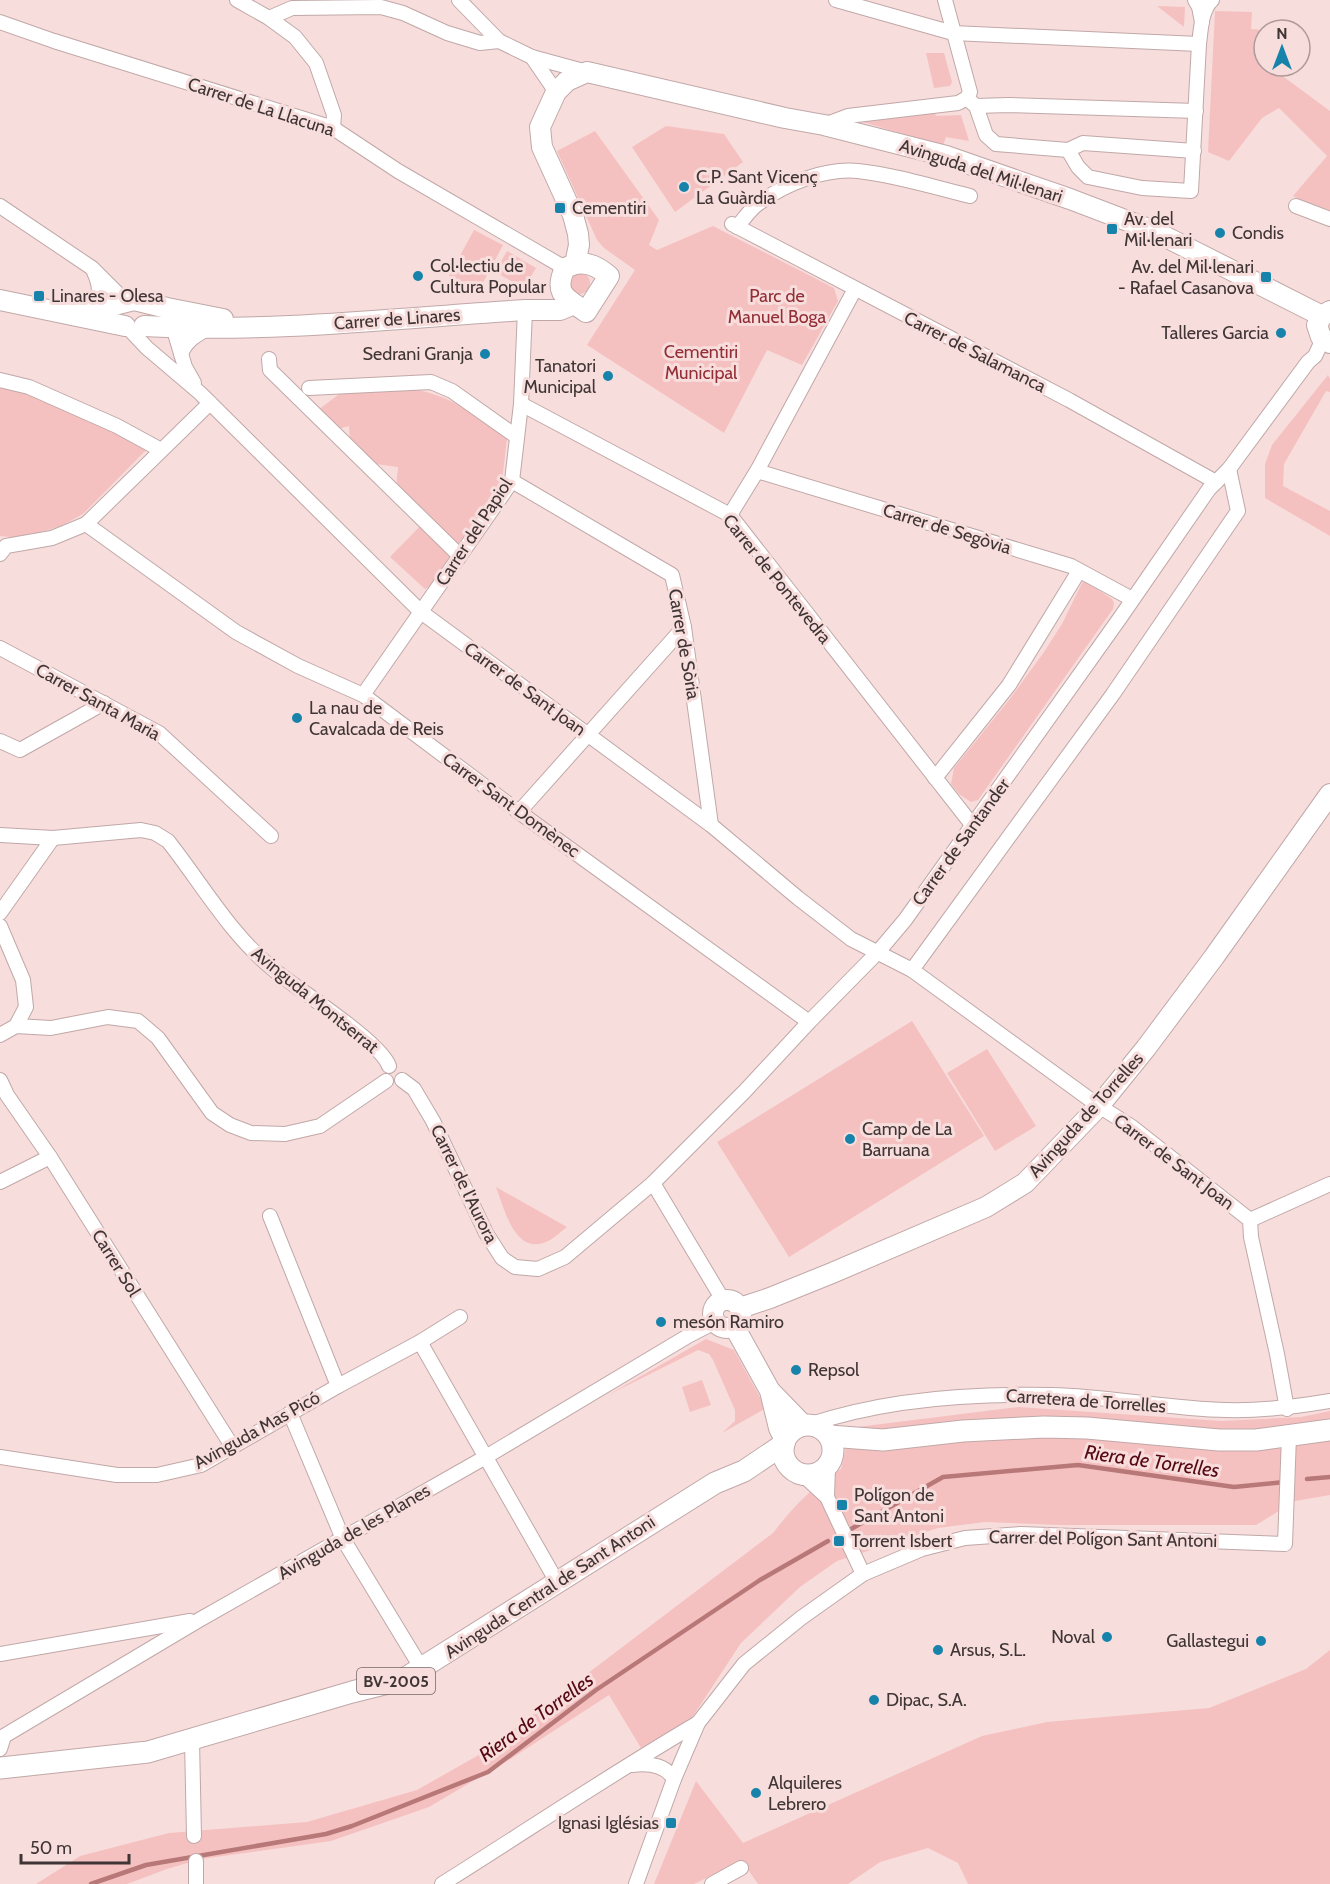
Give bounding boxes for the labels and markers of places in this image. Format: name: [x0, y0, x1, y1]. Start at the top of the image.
place label: C.P. Sant Vicenç La Guàrdia: [696, 166, 818, 209]
marker: C.P. Sant Vicenç La Guàrdia: [677, 180, 691, 194]
place label: Cementiri: [572, 197, 646, 219]
marker: Cementiri: [553, 201, 567, 215]
place label: Av. del Mil·lenari: [1124, 208, 1192, 251]
marker: Av. del Mil·lenari: [1105, 222, 1119, 236]
place label: Condis: [1232, 222, 1284, 244]
marker: Condis: [1213, 226, 1227, 240]
place label: Col·lectiu de Cultura Popular: [430, 255, 546, 298]
place label: Av. del Mil·lenari - Rafael Casanova: [1118, 256, 1254, 299]
marker: Col·lectiu de Cultura Popular: [411, 269, 425, 283]
marker: Av. del Mil·lenari - Rafael Casanova: [1259, 270, 1273, 284]
place label: Linares - Olesa: [51, 285, 164, 307]
marker: Linares - Olesa: [32, 289, 46, 303]
place label: Talleres Garcia: [1161, 322, 1269, 344]
marker: Talleres Garcia: [1274, 326, 1288, 340]
place label: Sedrani Granja: [362, 343, 473, 365]
marker: Sedrani Granja: [478, 347, 492, 361]
place label: Tanatori Municipal: [523, 355, 597, 398]
marker: Tanatori Municipal: [601, 369, 615, 383]
place label: La nau de Cavalcada de Reis: [309, 697, 444, 740]
marker: La nau de Cavalcada de Reis: [290, 711, 304, 725]
place label: Camp de La Barruana: [862, 1118, 953, 1161]
marker: Camp de La Barruana: [843, 1132, 857, 1146]
place label: mesón Ramiro: [673, 1311, 784, 1333]
marker: mesón Ramiro: [654, 1315, 668, 1329]
place label: Repsol: [808, 1359, 860, 1381]
marker: Repsol: [789, 1363, 803, 1377]
place label: Polígon de Sant Antoni: [854, 1484, 944, 1527]
marker: Polígon de Sant Antoni: [835, 1498, 849, 1512]
place label: Torrent Isbert: [851, 1530, 952, 1552]
marker: Torrent Isbert: [832, 1534, 846, 1548]
place label: Noval: [1051, 1626, 1096, 1648]
marker: Noval: [1100, 1630, 1114, 1644]
place label: Gallastegui: [1166, 1630, 1249, 1652]
marker: Gallastegui: [1254, 1634, 1268, 1648]
place label: Arsus, S.L.: [950, 1639, 1026, 1661]
marker: Arsus, S.L.: [931, 1643, 945, 1657]
place label: Dipac, S.A.: [886, 1689, 967, 1711]
marker: Dipac, S.A.: [867, 1693, 881, 1707]
place label: Alquileres Lebrero: [768, 1772, 842, 1815]
marker: Alquileres Lebrero: [749, 1786, 763, 1800]
place label: Ignasi Iglésias: [558, 1812, 659, 1834]
marker: Ignasi Iglésias: [664, 1816, 678, 1830]

